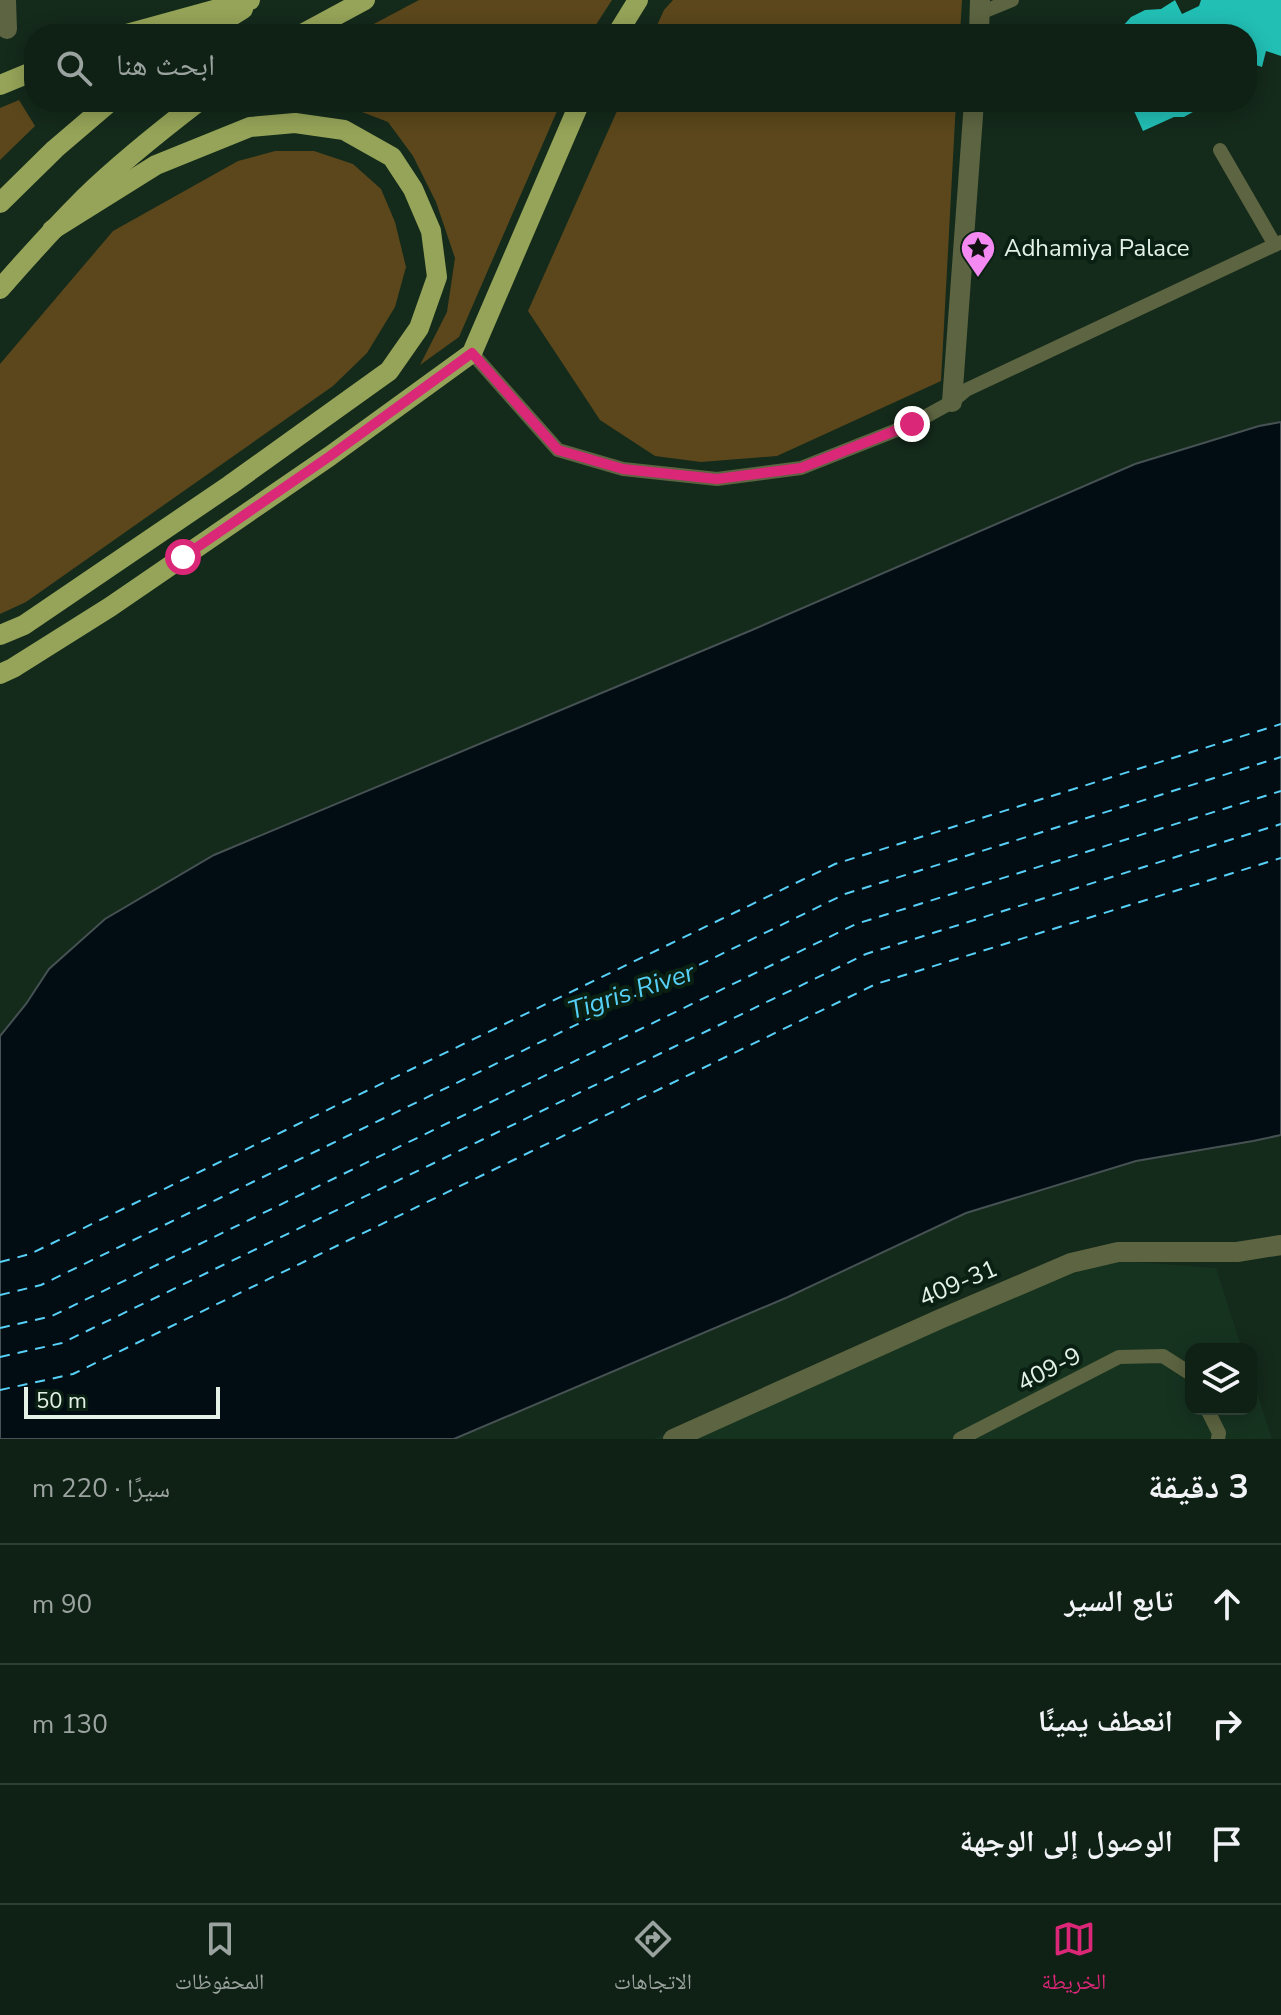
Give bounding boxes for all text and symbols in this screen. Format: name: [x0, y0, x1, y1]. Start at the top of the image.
search box: [24, 24, 1257, 112]
text: ابحث هنا: [116, 45, 215, 86]
icon: search: [52, 46, 96, 90]
place icon: Adhamiya Palace: [959, 229, 997, 279]
place label: Adhamiya Palace: [1004, 232, 1190, 264]
route end: [894, 406, 930, 442]
route start: [165, 539, 201, 575]
water label: Tigris River: [563, 954, 700, 1028]
street label: 409-31: [914, 1252, 1002, 1314]
street label: 409-9: [1012, 1339, 1086, 1399]
map controls: [1185, 1343, 1257, 1415]
button: layers: [1185, 1343, 1257, 1415]
scale bar: [24, 1383, 220, 1419]
text: 50 m: [36, 1386, 87, 1416]
text: 3 دقيقة: [1148, 1464, 1249, 1510]
text: سيرًا · 220 m: [32, 1471, 170, 1506]
text: تابع السير: [1065, 1581, 1173, 1622]
icon: ahead: [1205, 1582, 1249, 1626]
text: 90 m: [32, 1587, 92, 1622]
text: انعطف يمينًا: [1038, 1701, 1173, 1742]
icon: right: [1205, 1702, 1249, 1746]
text: 130 m: [32, 1707, 108, 1742]
text: الوصول إلى الوجهة: [960, 1821, 1173, 1862]
icon: arrive: [1205, 1822, 1249, 1866]
tab: المحفوظات: [175, 1917, 264, 2003]
tab: الاتجاهات: [614, 1917, 692, 2003]
tab: الخريطة: [1041, 1917, 1106, 2003]

